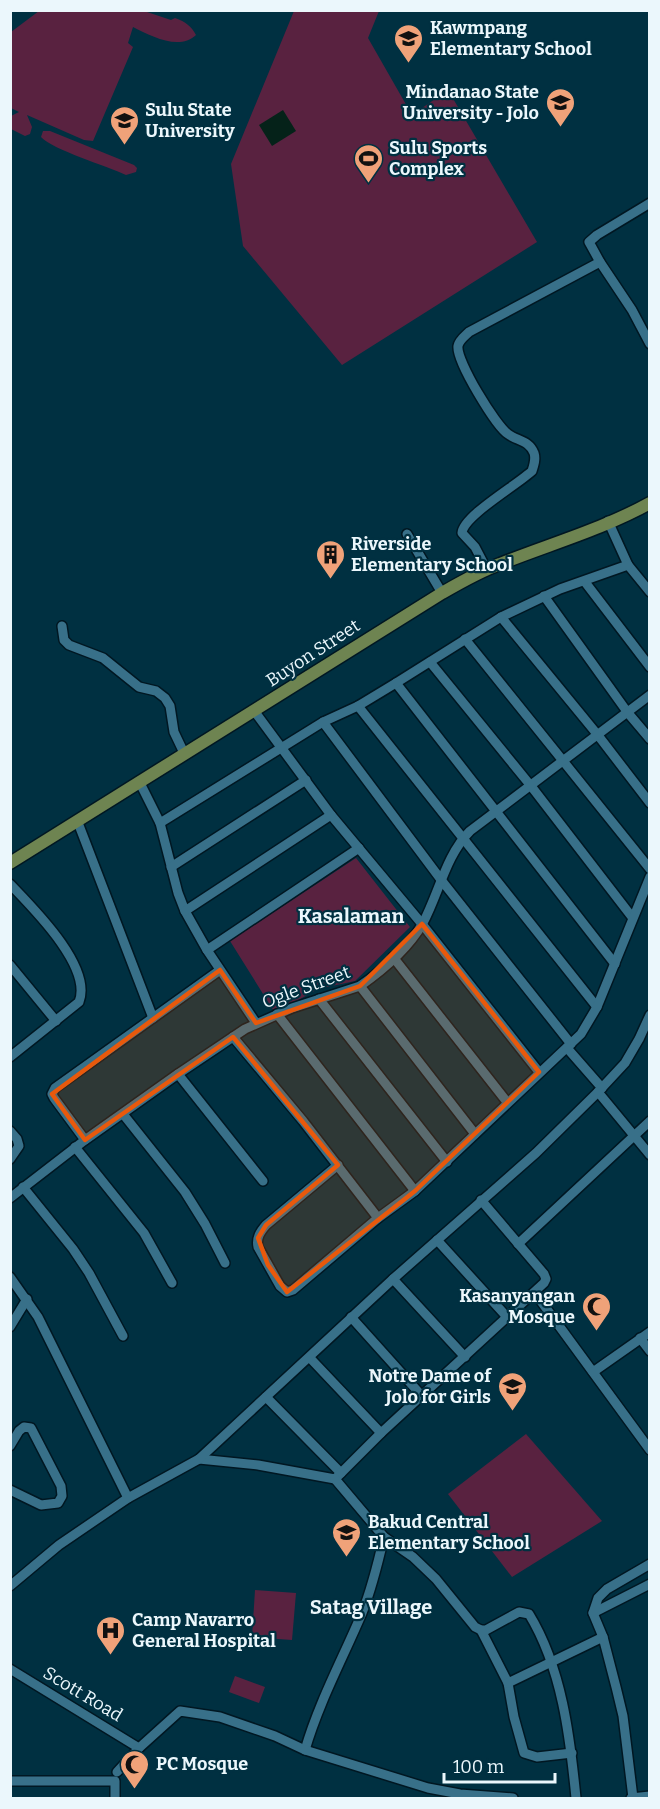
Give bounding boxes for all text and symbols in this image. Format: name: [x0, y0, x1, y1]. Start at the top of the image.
place label: Kawmpang Elementary School: [430, 17, 592, 60]
school or university icon: Kawmpang Elementary School: [393, 22, 425, 64]
place label: Mindanao State University - Jolo: [403, 81, 539, 124]
school or university icon: Mindanao State University - Jolo: [544, 86, 576, 128]
place label: Sulu State University: [145, 99, 236, 142]
school or university icon: Sulu State University: [108, 104, 140, 146]
place label: Sulu Sports Complex: [389, 137, 487, 180]
sports icon: Sulu Sports Complex: [352, 142, 384, 184]
place label: Riverside Elementary School: [351, 533, 513, 576]
building icon: Riverside Elementary School: [314, 538, 346, 580]
street label: Buyon Street: [262, 614, 364, 691]
district label: Kasalaman: [298, 904, 404, 928]
street label: Ogle Street: [259, 961, 354, 1013]
place label: Kasanyangan Mosque: [459, 1285, 575, 1328]
mosque icon: Kasanyangan Mosque: [580, 1290, 612, 1332]
place label: Notre Dame of Jolo for Girls: [368, 1365, 492, 1408]
school or university icon: Notre Dame of Jolo for Girls: [496, 1370, 528, 1412]
place label: Bakud Central Elementary School: [368, 1511, 530, 1554]
school or university icon: Bakud Central Elementary School: [331, 1516, 363, 1558]
district label: Satag Village: [310, 1595, 432, 1619]
place label: Camp Navarro General Hospital: [132, 1609, 276, 1652]
hospital icon: Camp Navarro General Hospital: [95, 1614, 127, 1656]
street label: Scott Road: [39, 1662, 127, 1726]
scale bar: [444, 1746, 555, 1784]
mosque icon: PC Mosque: [119, 1748, 151, 1790]
place label: PC Mosque: [156, 1753, 248, 1775]
text: 100 m: [453, 1756, 504, 1778]

